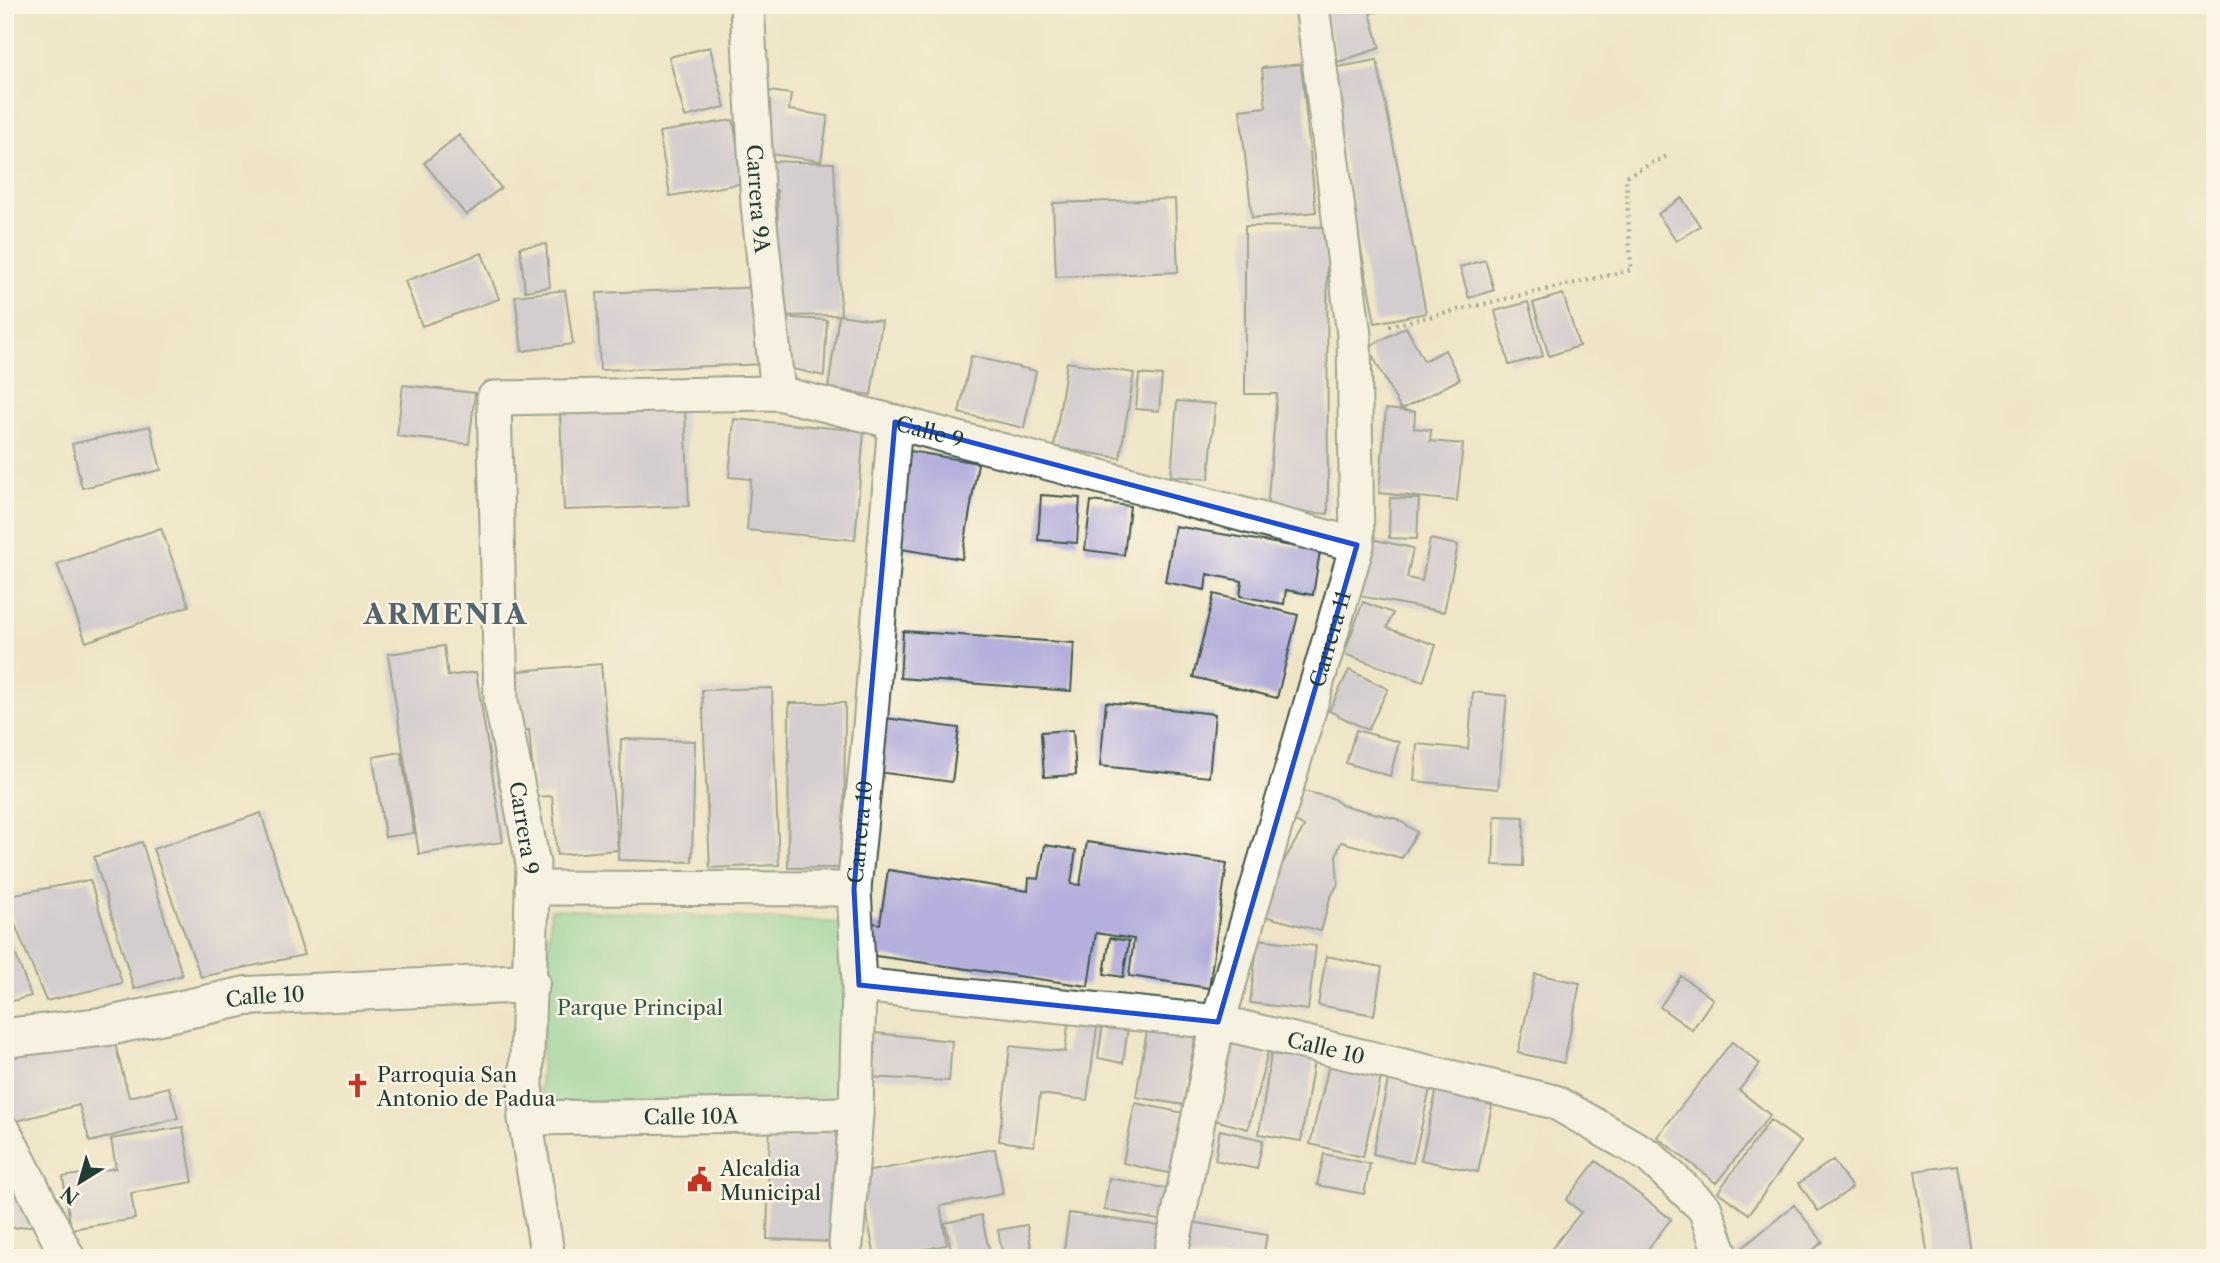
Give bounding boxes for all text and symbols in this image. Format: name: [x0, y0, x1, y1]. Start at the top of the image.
street label: Carrera 9A: [742, 144, 776, 255]
street label: Calle 9: [893, 410, 967, 452]
street label: Carrera 11: [1304, 587, 1356, 690]
district label: ARMENIA: [363, 597, 528, 631]
street label: Carrera 10: [842, 779, 877, 885]
street label: Carrera 9: [504, 780, 544, 876]
street label: Calle 10: [223, 981, 305, 1013]
park label: Parque Principal: [557, 995, 723, 1020]
street label: Calle 10: [1285, 1026, 1368, 1069]
place label: Parroquia San Antonio de Padua: [376, 1062, 557, 1111]
church icon: Parroquia San Antonio de Padua: [343, 1072, 371, 1100]
street label: Calle 10A: [644, 1103, 739, 1129]
north arrow: [46, 1148, 116, 1218]
place label: Alcaldia Municipal: [719, 1156, 821, 1205]
public building icon: Alcaldia Municipal: [686, 1166, 714, 1194]
text: N: [57, 1181, 84, 1209]

